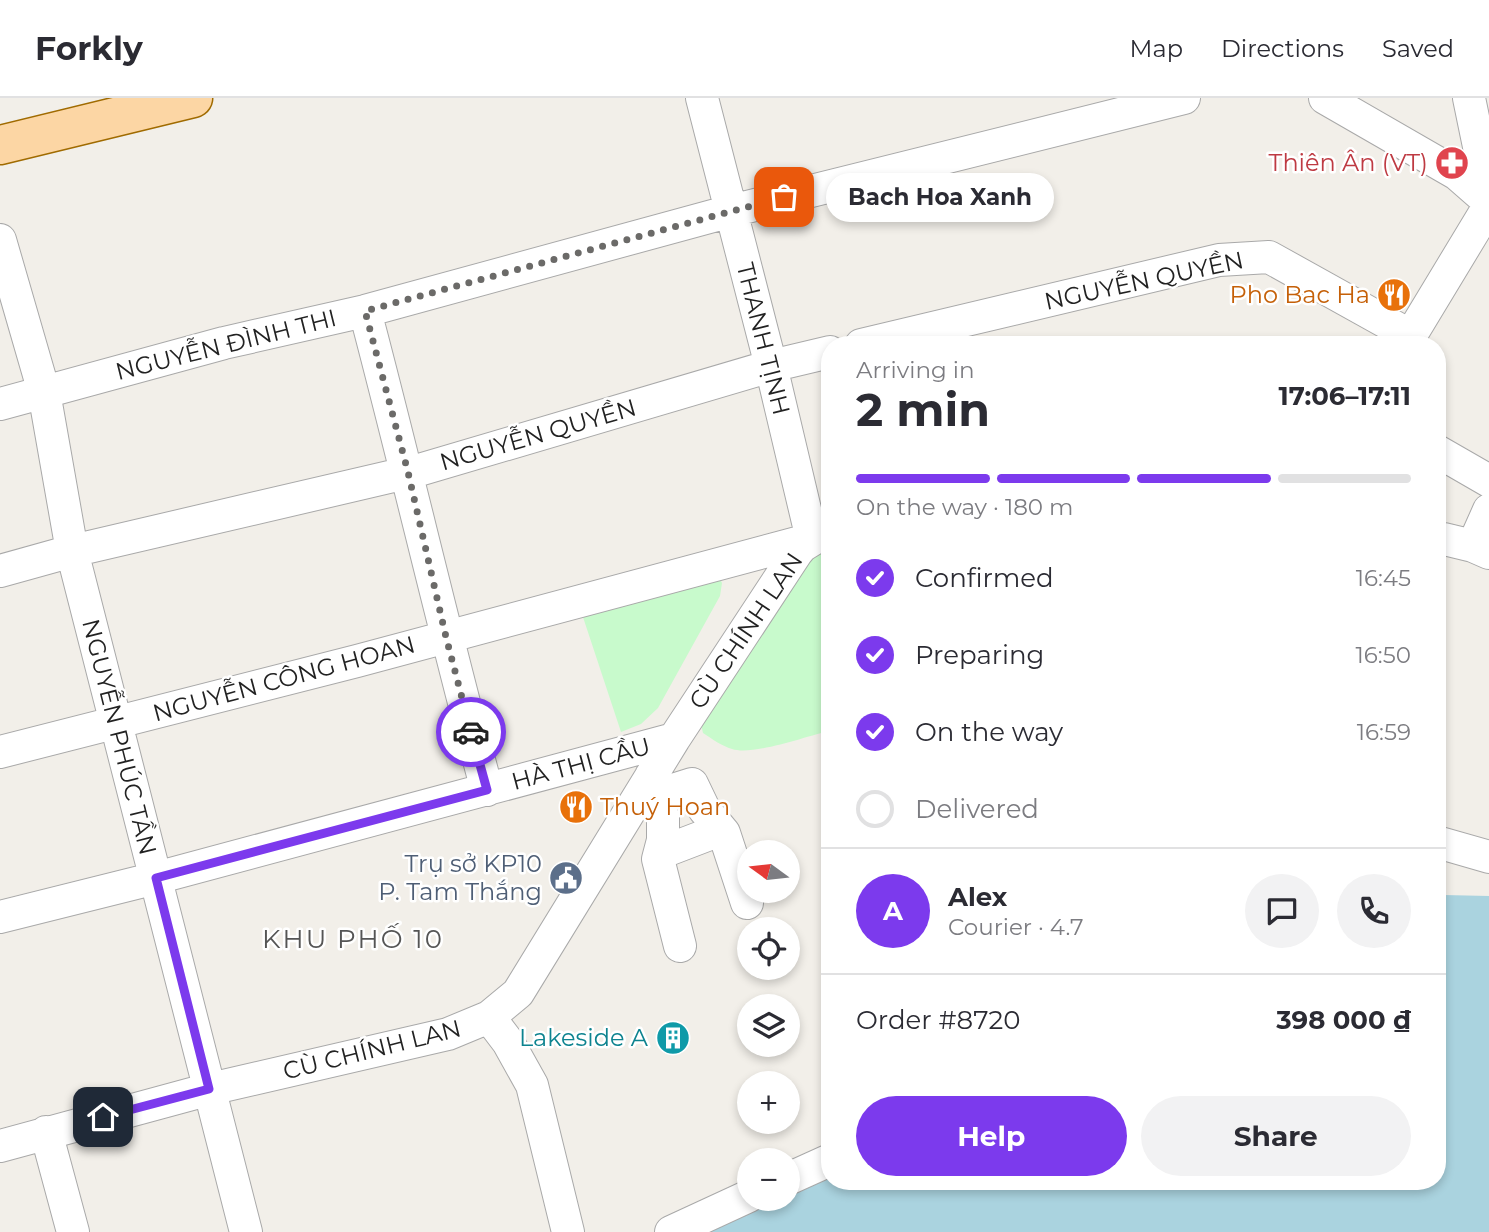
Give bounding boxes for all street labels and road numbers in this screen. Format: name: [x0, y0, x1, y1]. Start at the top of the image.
street label: NGUYỄN QUYỀN: [1041, 244, 1246, 316]
street label: THANH TỊNH: [731, 260, 796, 418]
street label: NGUYỄN ĐÌNH THI: [112, 302, 339, 386]
street label: NGUYỄN QUYỀN: [436, 392, 639, 476]
street label: CÙ CHÍNH LAN: [683, 547, 809, 714]
street label: NGUYỄN PHÚC TẦN: [76, 616, 164, 858]
street label: NGUYỄN CÔNG HOAN: [149, 629, 418, 728]
street label: HÀ THỊ CẦU: [508, 730, 653, 796]
street label: CÙ CHÍNH LAN: [280, 1013, 464, 1086]

